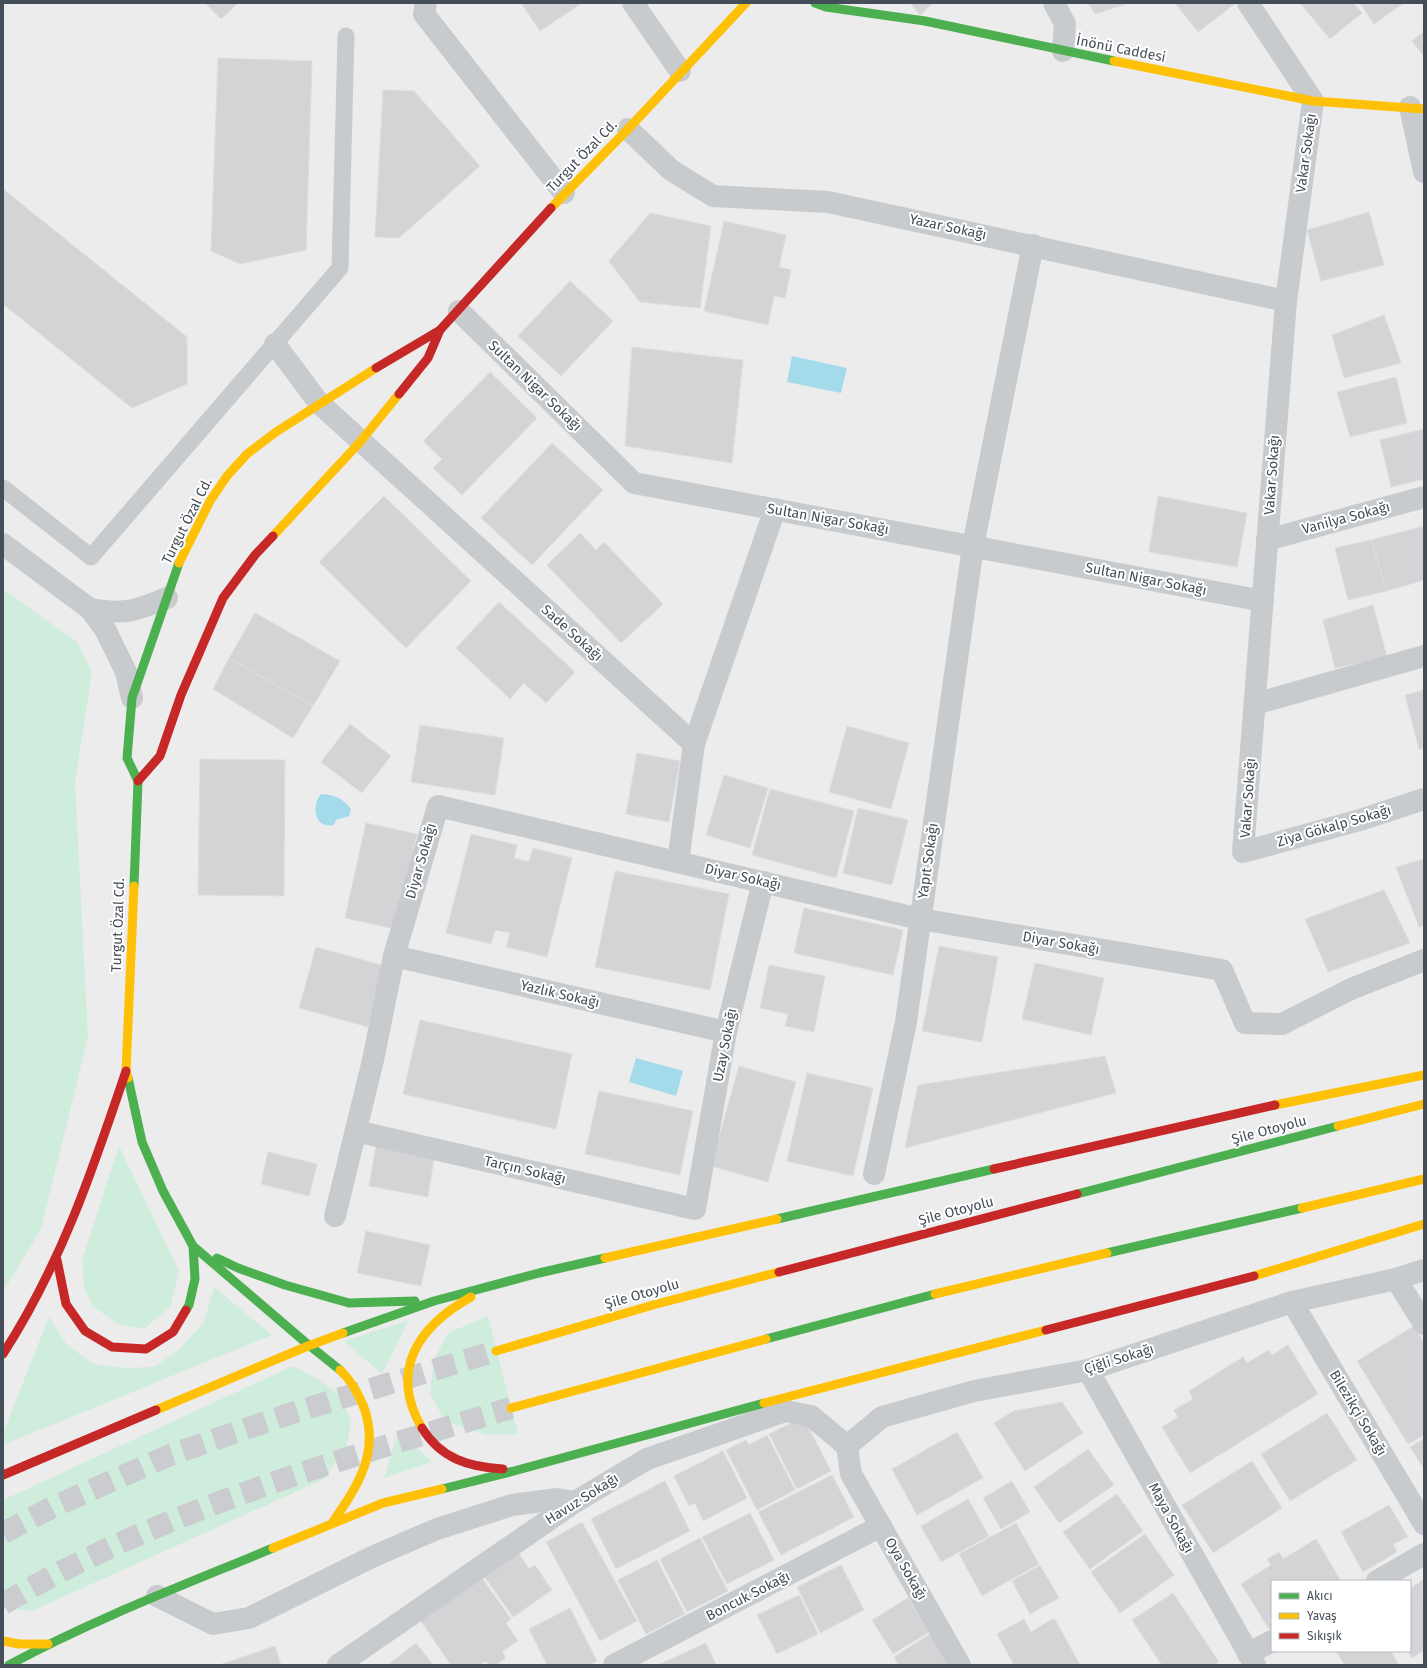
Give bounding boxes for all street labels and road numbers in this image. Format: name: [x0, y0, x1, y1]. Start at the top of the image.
street label: İnönü Caddesi: [1075, 31, 1167, 66]
street label: Vakar Sokağı: [1292, 112, 1320, 194]
street label: Turgut Özal Cd.: [542, 116, 621, 196]
street label: Yazar Sokağı: [908, 211, 988, 243]
street label: Sultan Nigar Sokağı: [485, 337, 585, 435]
street label: Vakar Sokağı: [1261, 435, 1283, 515]
street label: Turgut Özal Cd.: [157, 475, 216, 567]
street label: Vanilya Sokağı: [1300, 498, 1392, 538]
street label: Sultan Nigar Sokağı: [766, 500, 890, 538]
street label: Sultan Nigar Sokağı: [1084, 559, 1208, 599]
street label: Sade Sokağı: [538, 601, 606, 665]
street label: Vakar Sokağı: [1237, 758, 1259, 838]
street label: Ziya Gökalp Sokağı: [1275, 802, 1393, 850]
street label: Diyar Sokağı: [402, 821, 440, 901]
street label: Yapıt Sokağı: [914, 822, 942, 900]
street label: Diyar Sokağı: [703, 860, 783, 894]
street label: Turgut Özal Cd.: [107, 878, 128, 972]
street label: Diyar Sokağı: [1021, 928, 1101, 958]
street label: Yazlık Sokağı: [519, 977, 601, 1011]
street label: Uzay Sokağı: [710, 1007, 740, 1083]
street label: Şile Otoyolu: [1230, 1112, 1308, 1148]
street label: Tarçın Sokağı: [483, 1152, 567, 1188]
street label: Şile Otoyolu: [917, 1193, 995, 1229]
street label: Şile Otoyolu: [603, 1275, 681, 1313]
street label: Çiğli Sokağı: [1082, 1340, 1156, 1378]
street label: Bilezikçi Sokağı: [1326, 1367, 1390, 1459]
street label: Havuz Sokağı: [542, 1470, 622, 1528]
street label: Maya Sokağı: [1145, 1480, 1197, 1556]
street label: Oya Sokağı: [881, 1535, 931, 1603]
street label: Boncuk Sokağı: [703, 1568, 793, 1624]

